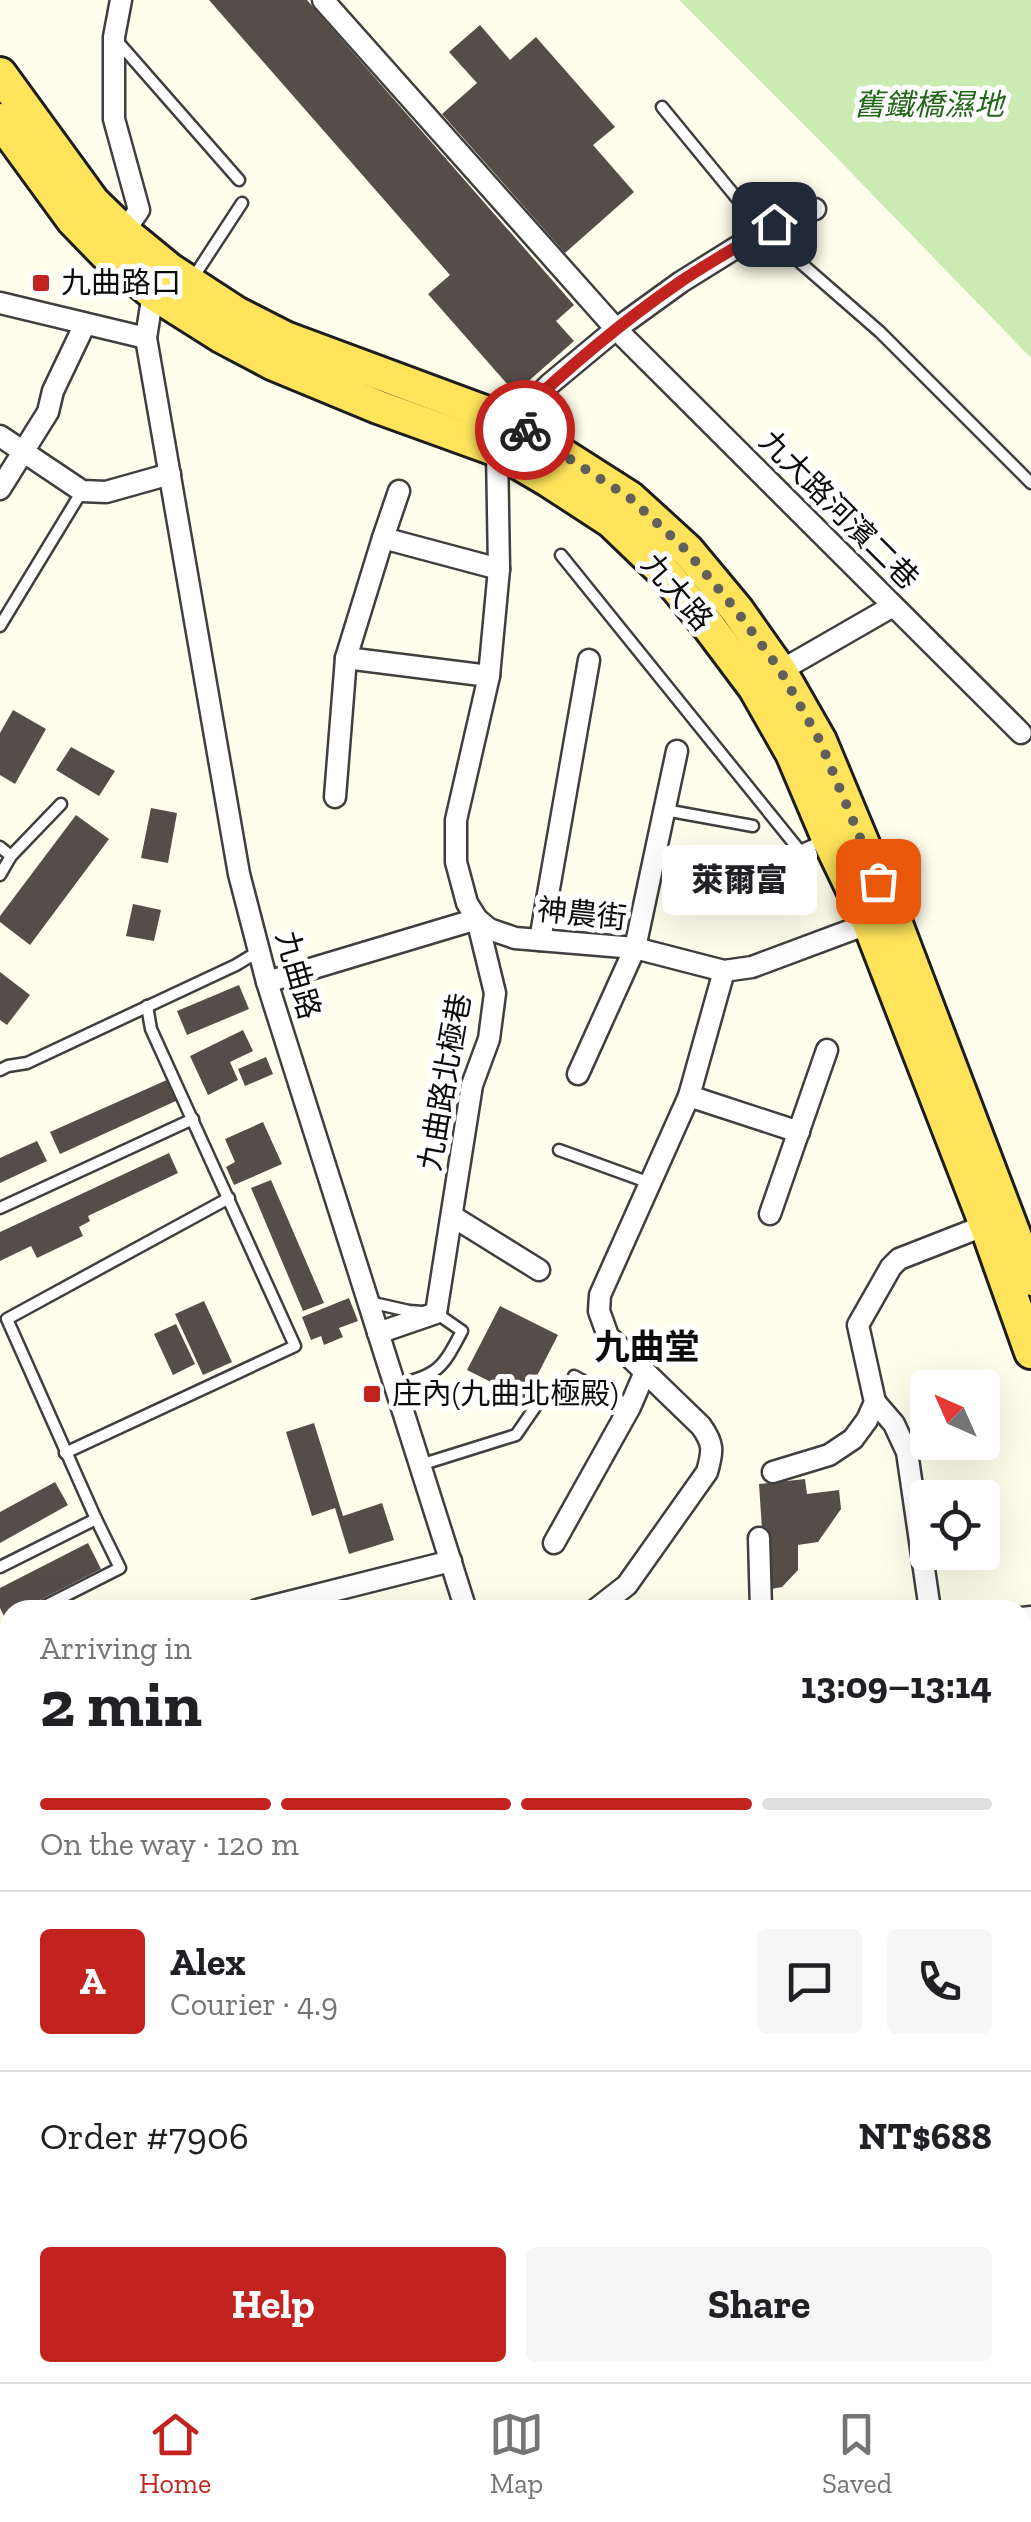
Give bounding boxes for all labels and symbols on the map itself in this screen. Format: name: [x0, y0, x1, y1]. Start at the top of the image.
park label: 舊鐵橋濕地: [854, 87, 1007, 123]
pin: [732, 182, 817, 267]
place label: 九曲路口: [61, 265, 181, 301]
marker: 九曲路口: [30, 272, 52, 294]
courier: [475, 380, 575, 480]
street label: 九大路河濱二巷: [752, 423, 926, 597]
street label: 九大路: [634, 546, 720, 638]
pin: [836, 839, 921, 924]
callout: 萊爾富: [663, 846, 818, 916]
street label: 神農街: [535, 891, 629, 937]
street label: 九曲路: [268, 927, 328, 1023]
street label: 九曲路北極巷: [412, 990, 478, 1174]
district label: 九曲堂: [594, 1326, 700, 1368]
north arrow: [910, 1370, 1000, 1460]
place label: 庄內(九曲北極殿): [392, 1376, 618, 1412]
marker: 庄內(九曲北極殿): [361, 1383, 383, 1405]

